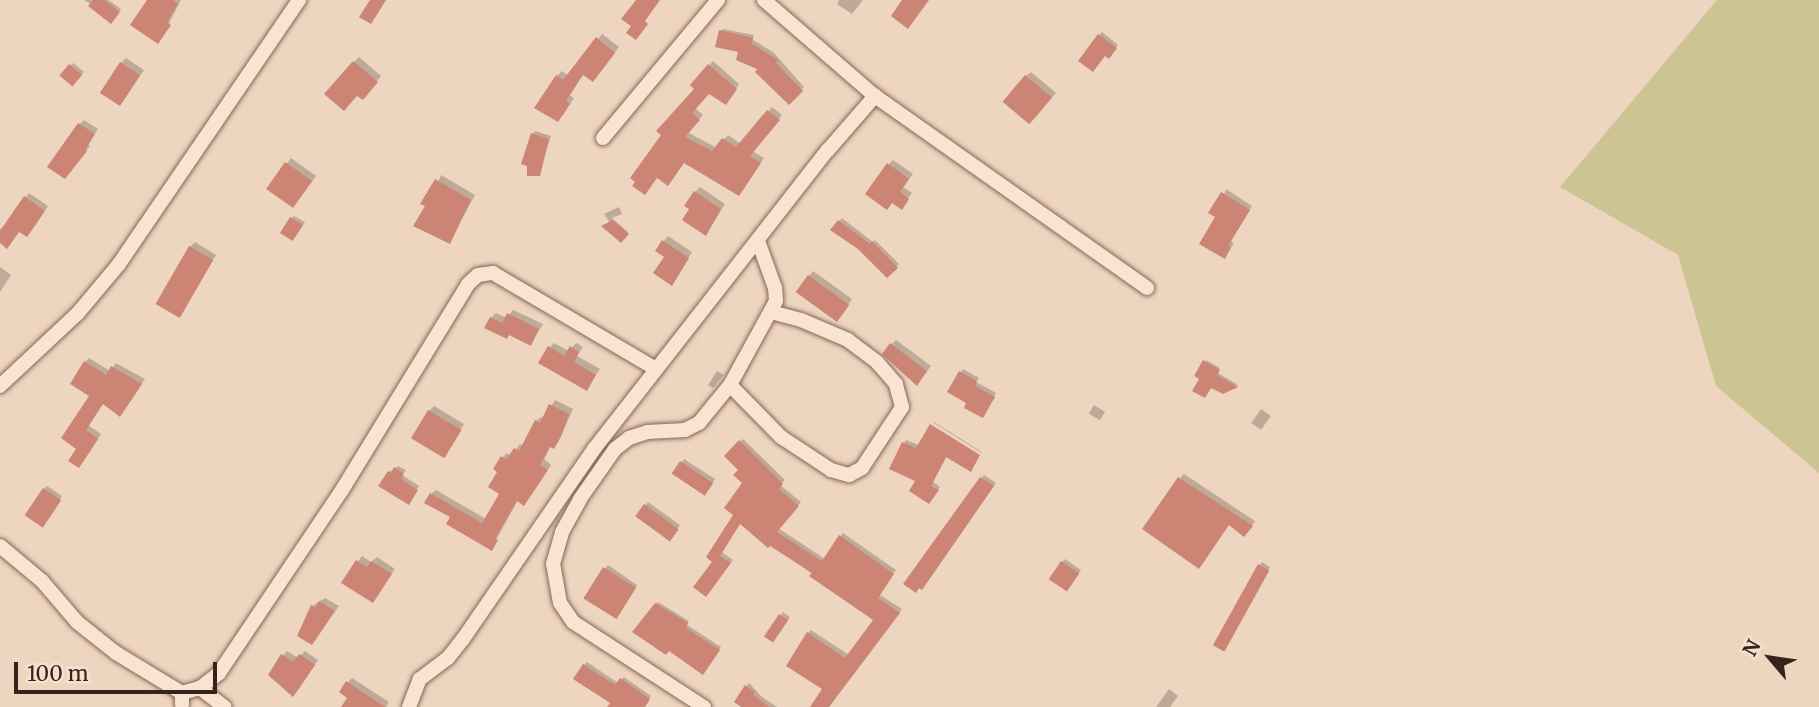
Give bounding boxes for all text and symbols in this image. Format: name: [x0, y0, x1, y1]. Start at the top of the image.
north arrow: [1735, 623, 1805, 693]
text: N: [1737, 635, 1766, 660]
scale bar: [18, 648, 220, 692]
text: 100 m: [27, 660, 89, 687]

